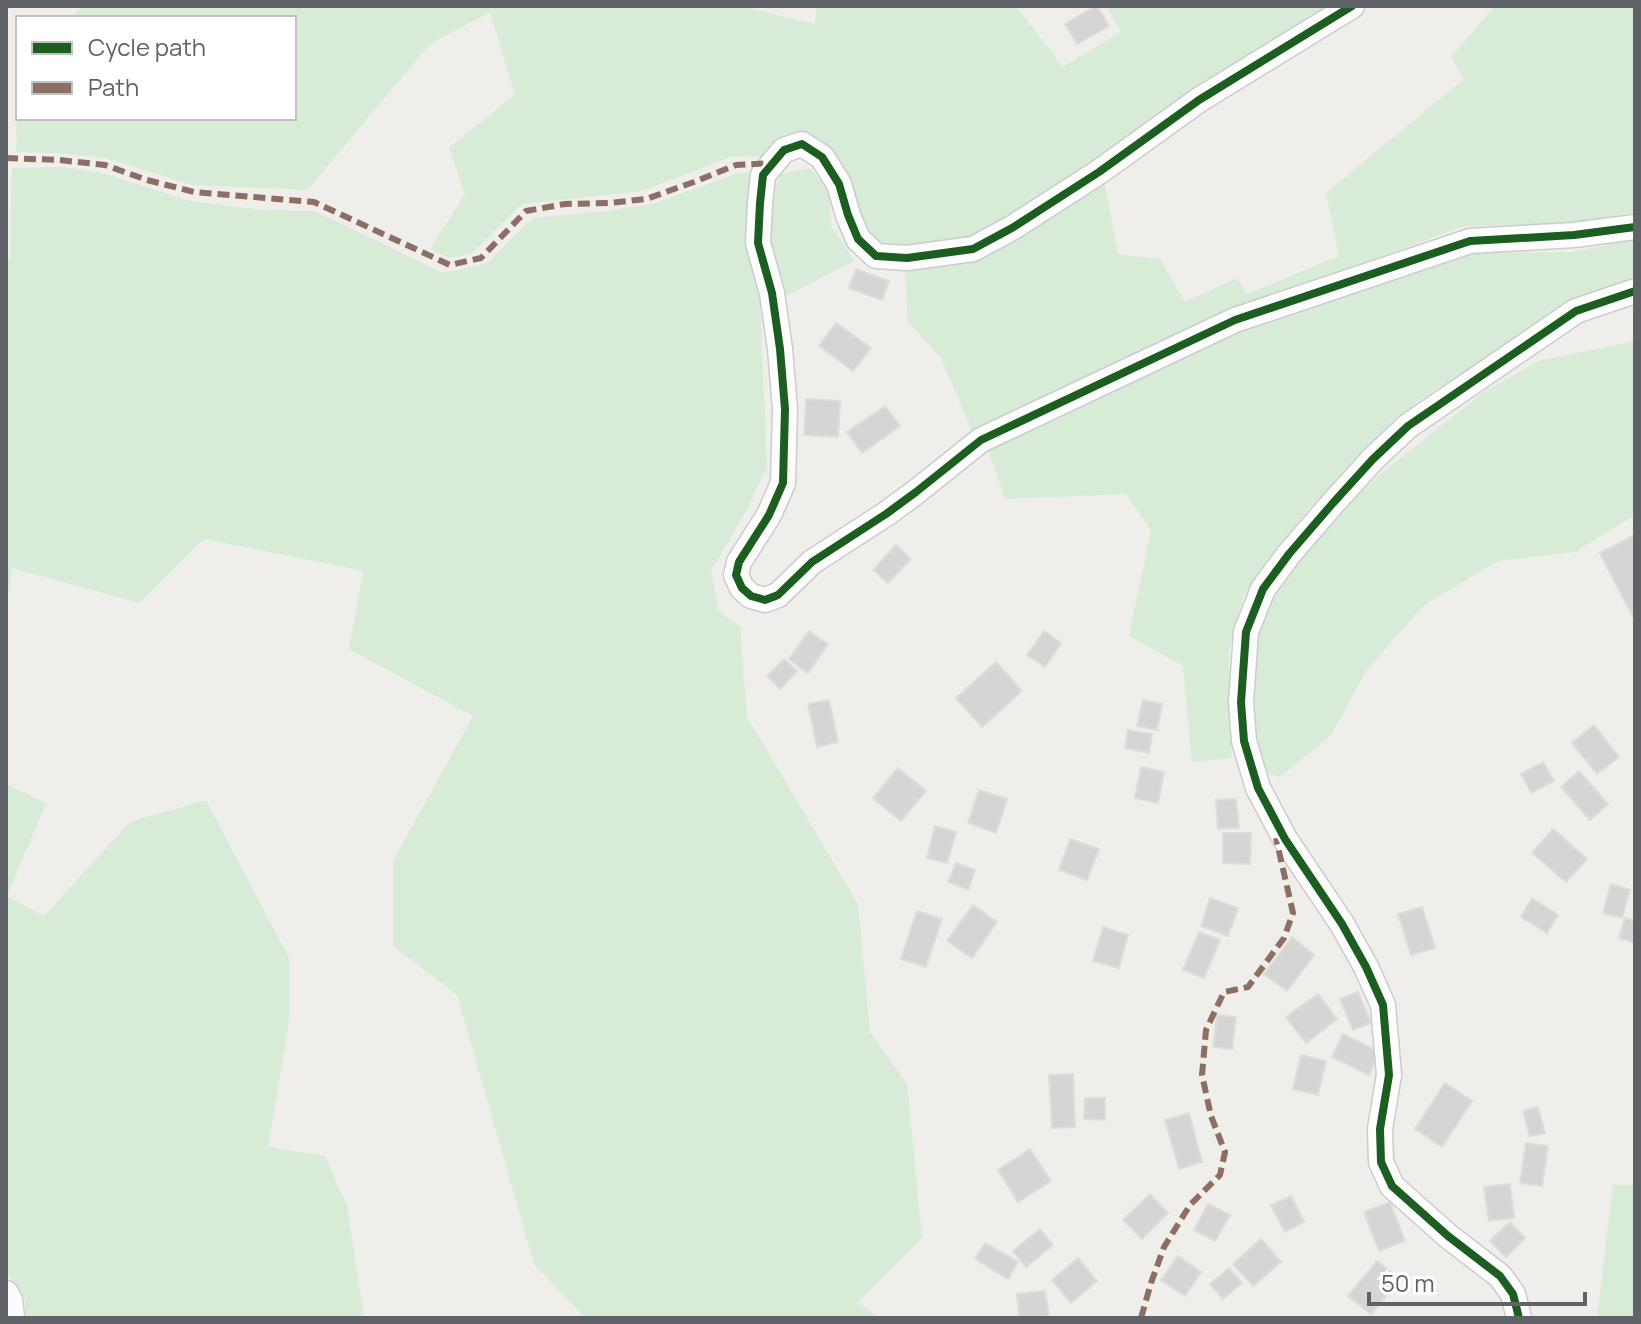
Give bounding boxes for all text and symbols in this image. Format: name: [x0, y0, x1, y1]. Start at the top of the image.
legend: [16, 16, 296, 120]
text: Cycle path: [88, 30, 206, 63]
text: Path: [88, 70, 139, 103]
scale bar: [1369, 1256, 1585, 1306]
text: 50 m: [1381, 1266, 1435, 1299]

